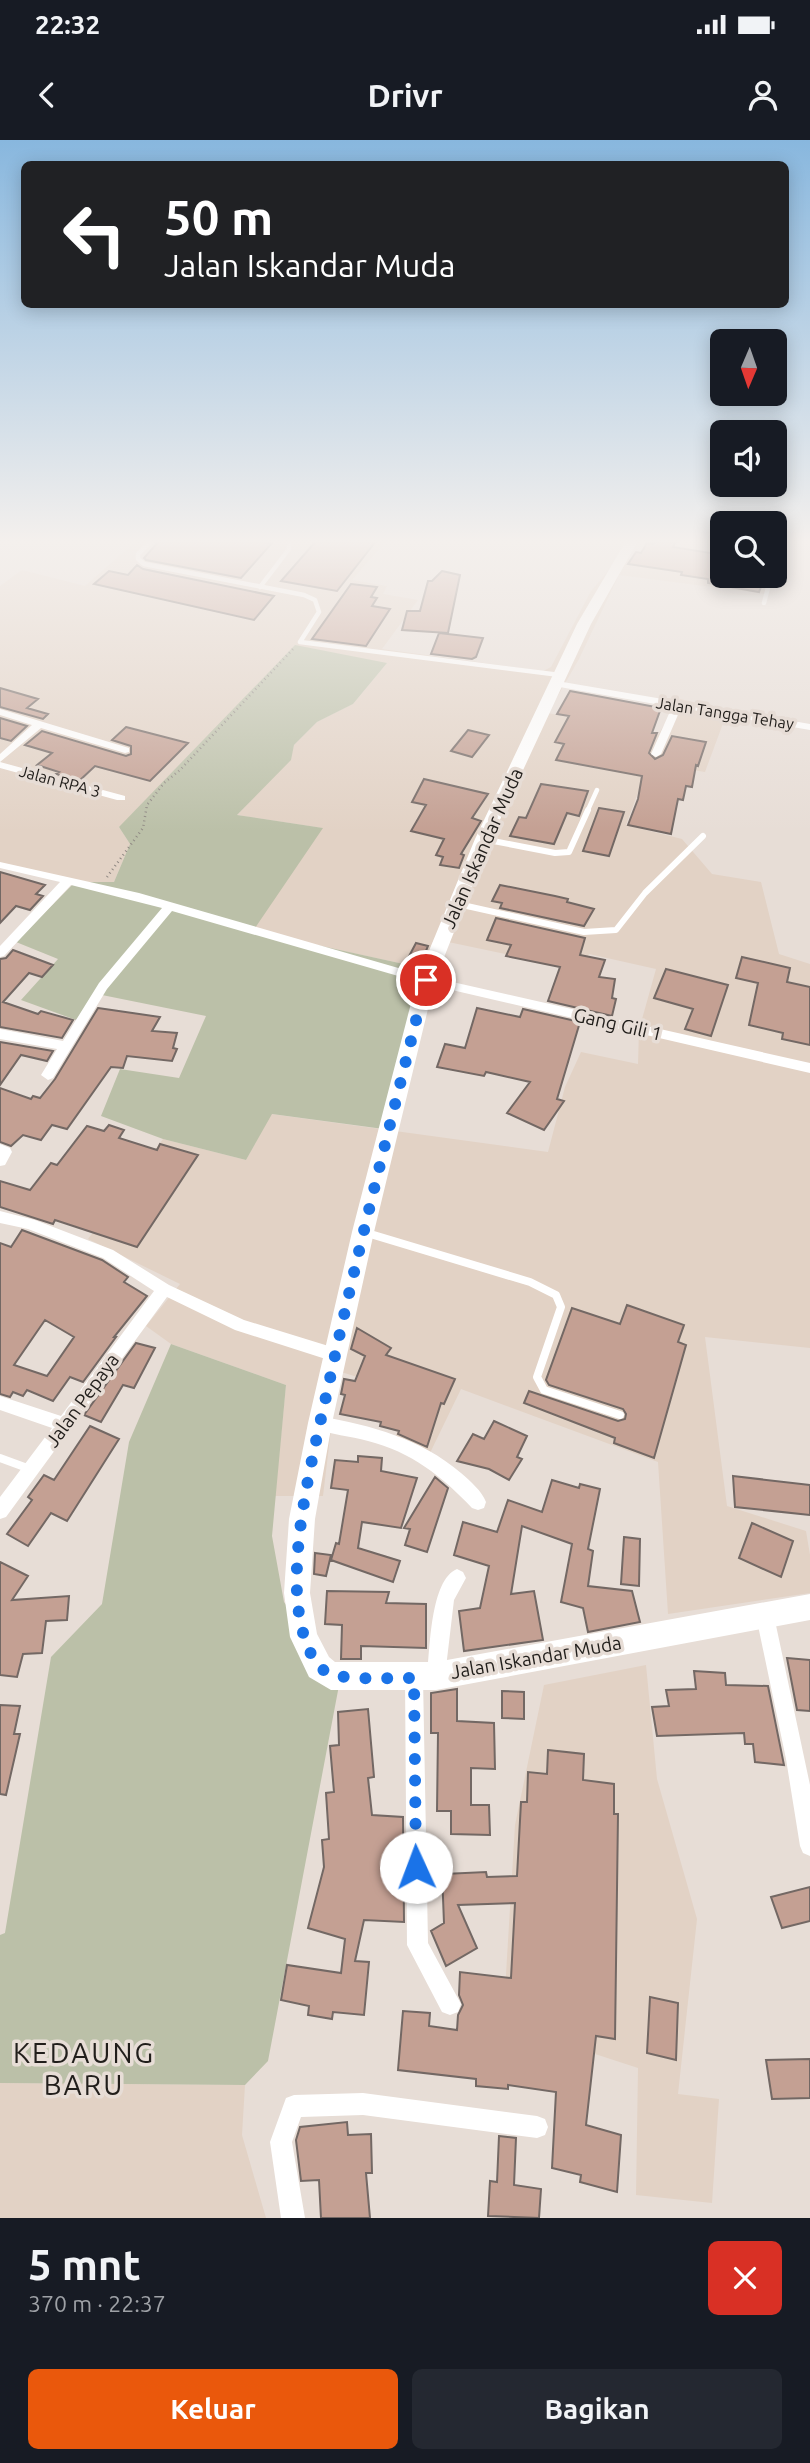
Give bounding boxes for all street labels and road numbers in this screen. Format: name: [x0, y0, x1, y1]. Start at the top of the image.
street label: Jalan Tangga Tehay: [655, 693, 795, 733]
street label: Jalan RPA 3: [17, 762, 103, 800]
street label: Jalan Iskandar Muda: [437, 764, 527, 932]
street label: Gang Gili 1: [571, 1003, 665, 1045]
street label: Jalan Pepaya: [41, 1349, 123, 1451]
street label: Jalan Iskandar Muda: [449, 1631, 623, 1683]

